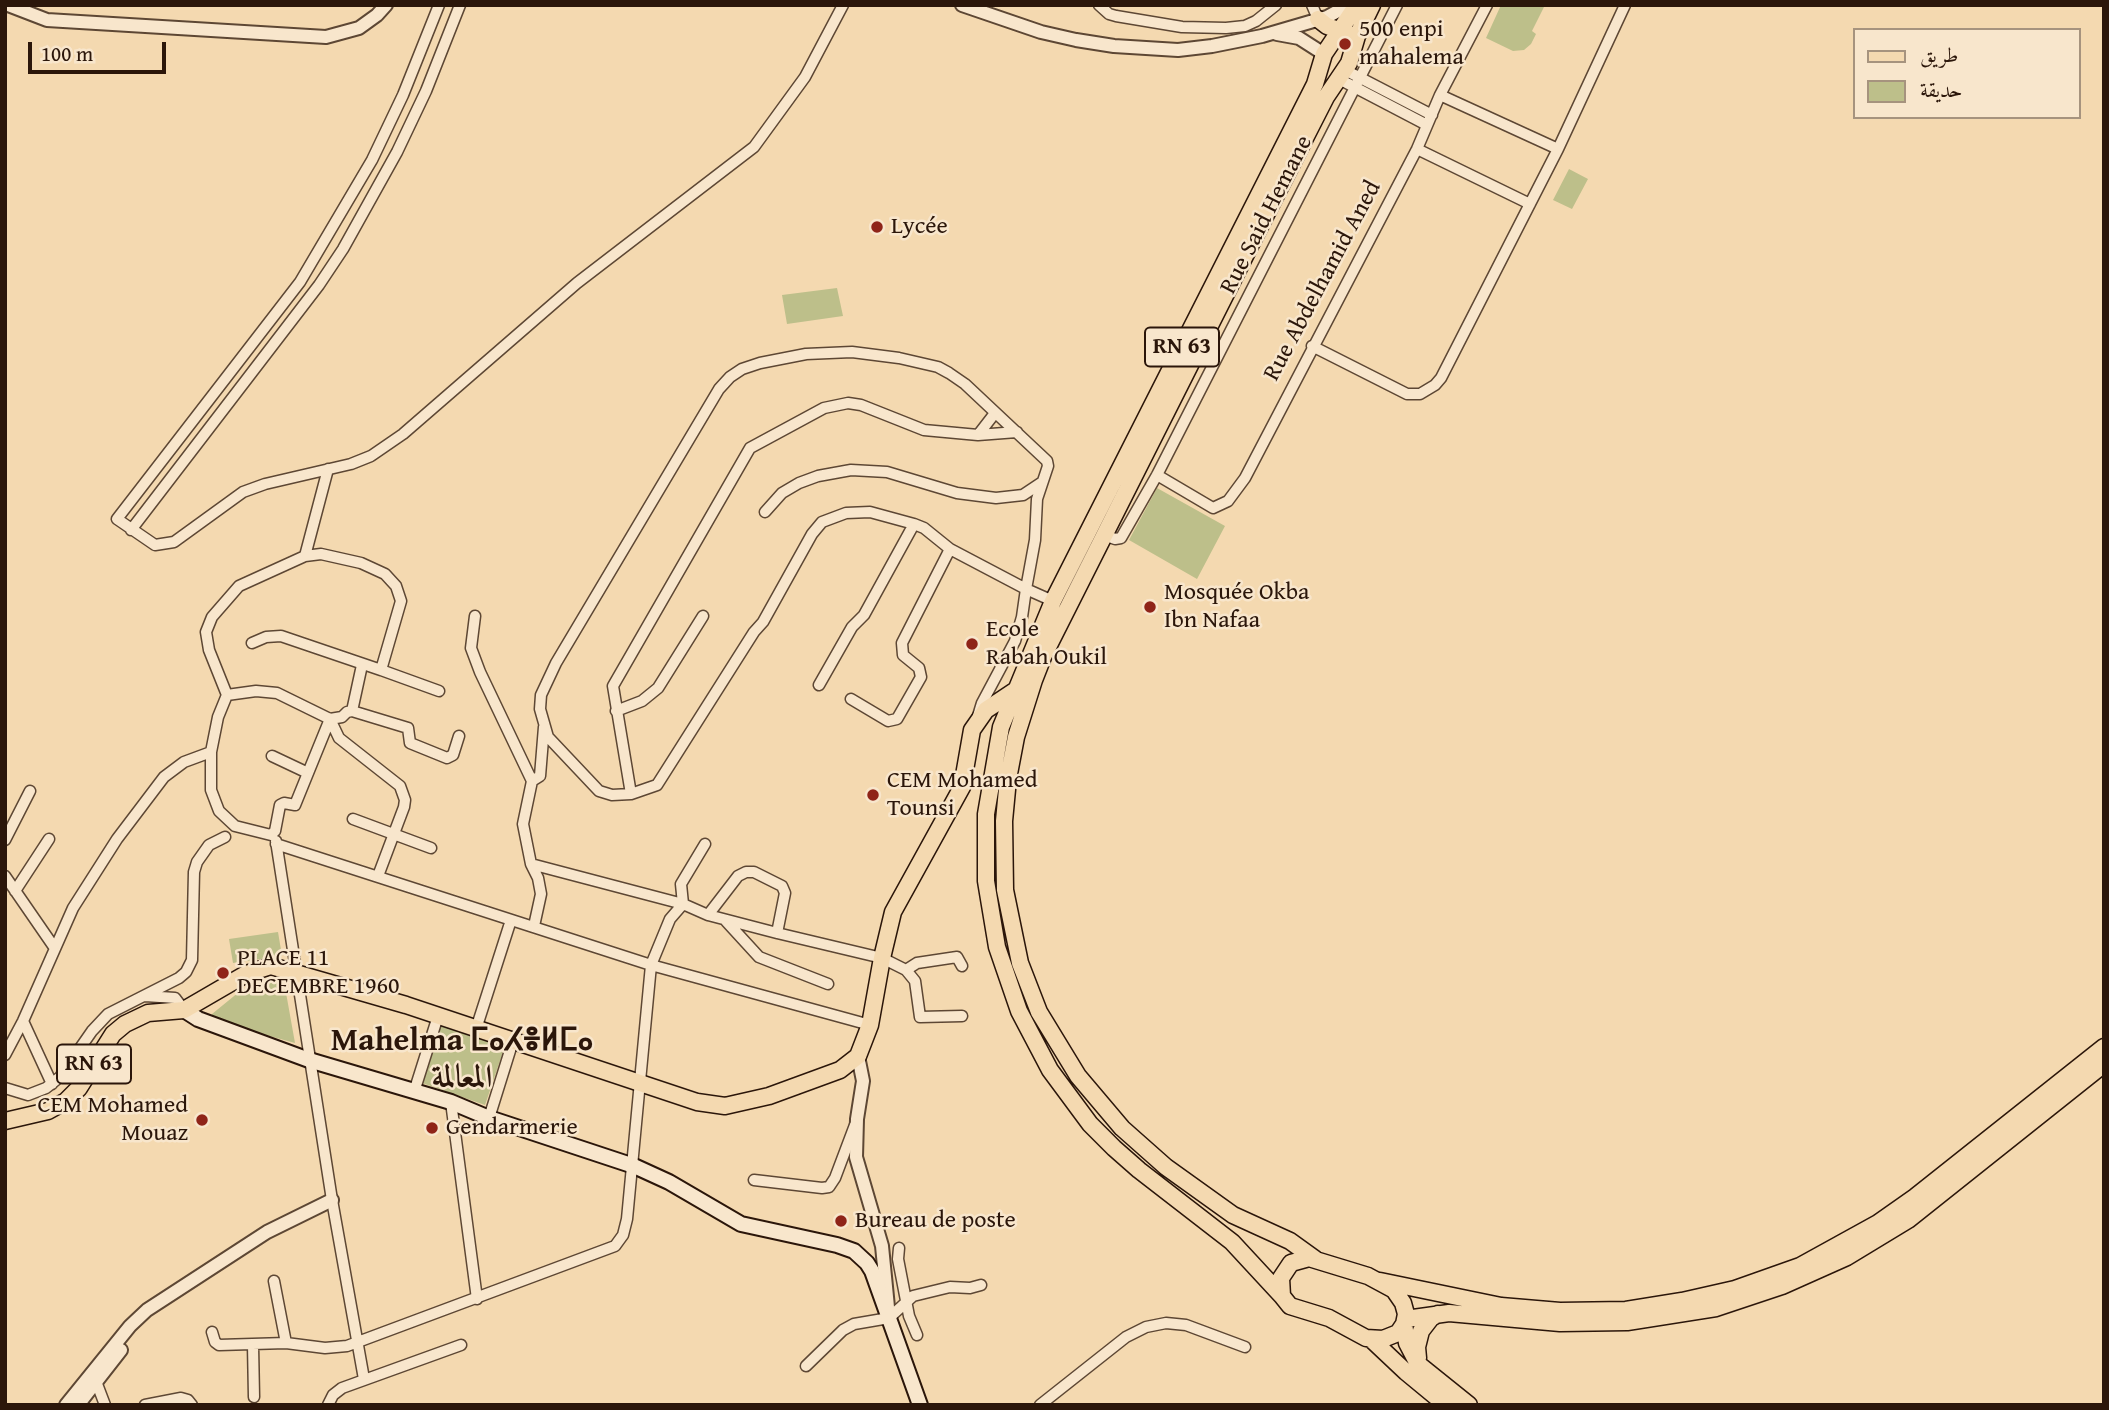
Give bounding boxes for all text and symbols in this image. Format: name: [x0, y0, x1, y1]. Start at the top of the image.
place label: 500 enpi mahalema: [1359, 16, 1464, 72]
scale bar: [32, 28, 170, 72]
legend: [1854, 28, 2081, 119]
marker: 500 enpi mahalema: [1337, 36, 1353, 52]
text: 100 m: [41, 38, 93, 69]
text: طريق: [1920, 39, 1958, 70]
text: حديقة: [1920, 74, 1963, 105]
street label: Rue Said Hemane: [1215, 131, 1319, 299]
street label: Rue Abdelhamid Aned: [1258, 176, 1388, 386]
place label: Lycée: [891, 213, 948, 241]
marker: Lycée: [869, 219, 885, 235]
road number: RN 63: [1145, 328, 1219, 366]
place label: Mosquée Okba Ibn Nafaa: [1164, 579, 1309, 635]
marker: Mosquée Okba Ibn Nafaa: [1142, 599, 1158, 615]
place label: Ecole Rabah Oukil: [986, 616, 1107, 672]
marker: Ecole Rabah Oukil: [964, 636, 980, 652]
place label: CEM Mohamed Tounsi: [887, 767, 1038, 823]
marker: CEM Mohamed Tounsi: [865, 787, 881, 803]
place label: PLACE 11 DECEMBRE 1960: [237, 945, 400, 1001]
marker: PLACE 11 DECEMBRE 1960: [215, 965, 231, 981]
district label: Mahelma ⵎⴰⵃⴻⵍⵎⴰ المعالمة: [331, 1023, 593, 1098]
road number: RN 63: [57, 1044, 131, 1084]
place label: CEM Mohamed Mouaz: [37, 1092, 188, 1148]
marker: CEM Mohamed Mouaz: [194, 1112, 210, 1128]
place label: Gendarmerie: [446, 1114, 578, 1142]
marker: Gendarmerie: [424, 1120, 440, 1136]
place label: Bureau de poste: [855, 1207, 1016, 1235]
marker: Bureau de poste: [833, 1213, 849, 1229]

